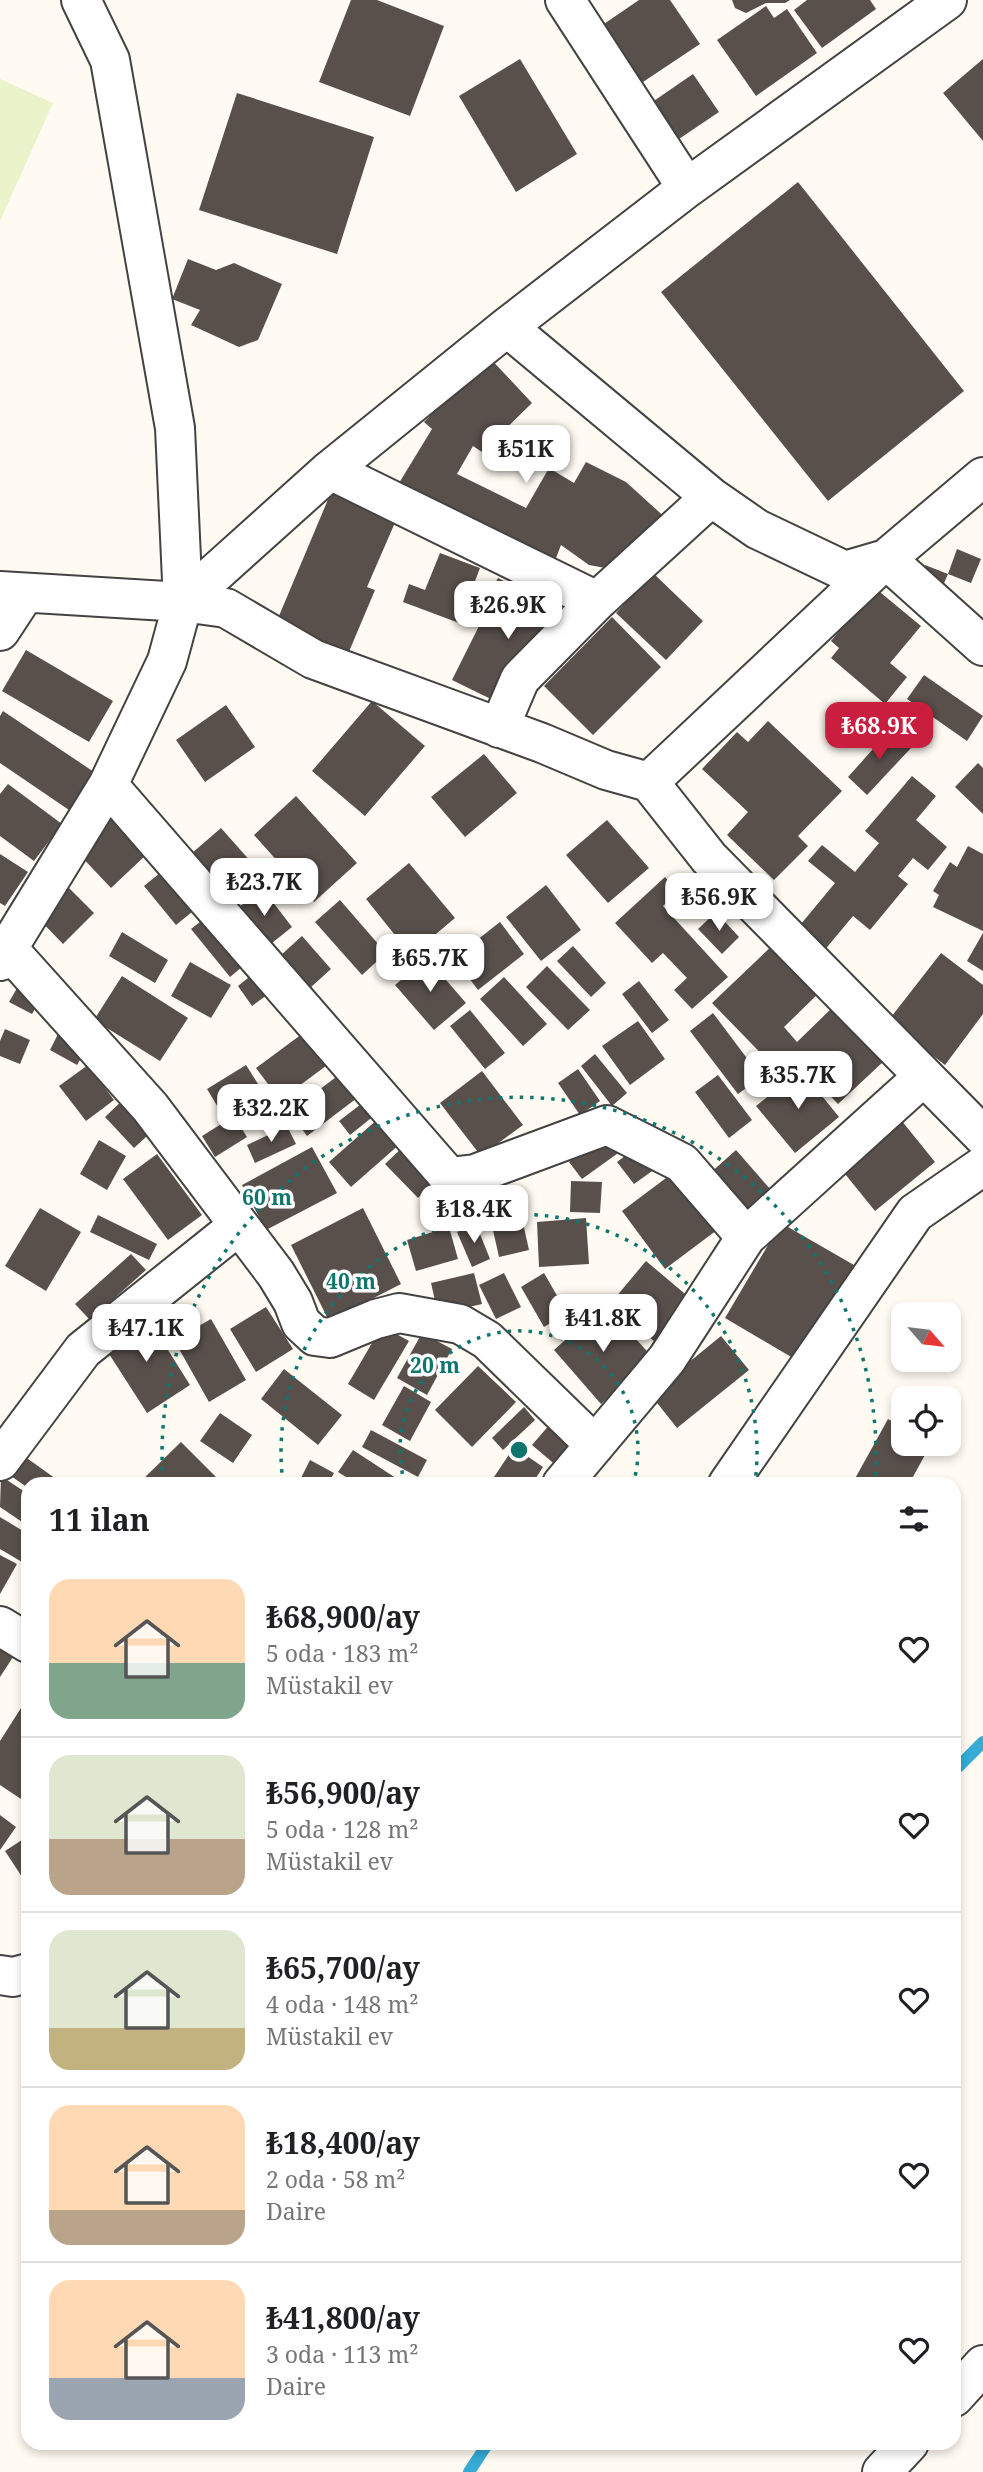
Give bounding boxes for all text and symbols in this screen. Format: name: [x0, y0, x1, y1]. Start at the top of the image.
pin: ₺51K: [485, 426, 567, 485]
text: ₺51K: [498, 432, 554, 464]
pin: ₺26.9K: [451, 582, 565, 641]
text: ₺26.9K: [470, 588, 546, 620]
pin: ₺68.9K: [822, 702, 936, 762]
text: ₺68.9K: [841, 709, 917, 741]
pin: ₺23.7K: [207, 858, 321, 918]
text: ₺23.7K: [226, 865, 302, 897]
pin: ₺56.9K: [662, 874, 776, 933]
text: ₺56.9K: [681, 880, 757, 912]
pin: ₺65.7K: [373, 934, 487, 994]
text: ₺65.7K: [392, 941, 468, 973]
pin: ₺35.7K: [741, 1052, 855, 1111]
text: ₺35.7K: [760, 1058, 836, 1090]
pin: ₺32.2K: [214, 1084, 328, 1144]
text: ₺32.2K: [233, 1091, 309, 1123]
text: 60 m: [242, 1183, 292, 1211]
pin: ₺18.4K: [417, 1186, 531, 1245]
text: ₺18.4K: [436, 1192, 512, 1224]
text: 40 m: [326, 1267, 376, 1295]
pin: ₺41.8K: [546, 1294, 660, 1354]
text: ₺41.8K: [565, 1301, 641, 1333]
north arrow: [891, 1302, 961, 1372]
map controls: [891, 1302, 961, 1456]
pin: ₺47.1K: [89, 1304, 203, 1364]
text: ₺47.1K: [108, 1311, 184, 1343]
text: 20 m: [410, 1351, 460, 1379]
button: locate: [891, 1386, 961, 1456]
centre of rings: [507, 1438, 531, 1462]
text: 11 ilan: [49, 1499, 150, 1540]
icon: filters: [895, 1500, 933, 1538]
text: ₺68,900/ay: [266, 1596, 420, 1637]
icon: home: [105, 1607, 189, 1691]
icon: heart: [895, 1630, 933, 1668]
text: 5 oda · 183 m²: [266, 1637, 418, 1669]
text: Müstakil ev: [266, 1669, 393, 1701]
text: ₺56,900/ay: [266, 1772, 420, 1813]
icon: home: [105, 1783, 189, 1867]
icon: heart: [895, 1806, 933, 1844]
text: 5 oda · 128 m²: [266, 1813, 418, 1845]
text: Müstakil ev: [266, 1845, 393, 1877]
text: ₺65,700/ay: [266, 1947, 420, 1988]
icon: home: [105, 1958, 189, 2042]
icon: heart: [895, 1981, 933, 2019]
text: 4 oda · 148 m²: [266, 1988, 418, 2020]
text: Müstakil ev: [266, 2020, 393, 2052]
text: ₺18,400/ay: [266, 2122, 420, 2163]
icon: home: [105, 2133, 189, 2217]
icon: heart: [895, 2156, 933, 2194]
text: 2 oda · 58 m²: [266, 2163, 406, 2195]
text: Daire: [266, 2195, 326, 2227]
text: ₺41,800/ay: [266, 2297, 420, 2338]
icon: home: [105, 2308, 189, 2392]
icon: heart: [895, 2331, 933, 2369]
text: 3 oda · 113 m²: [266, 2338, 418, 2370]
text: Daire: [266, 2370, 326, 2402]

